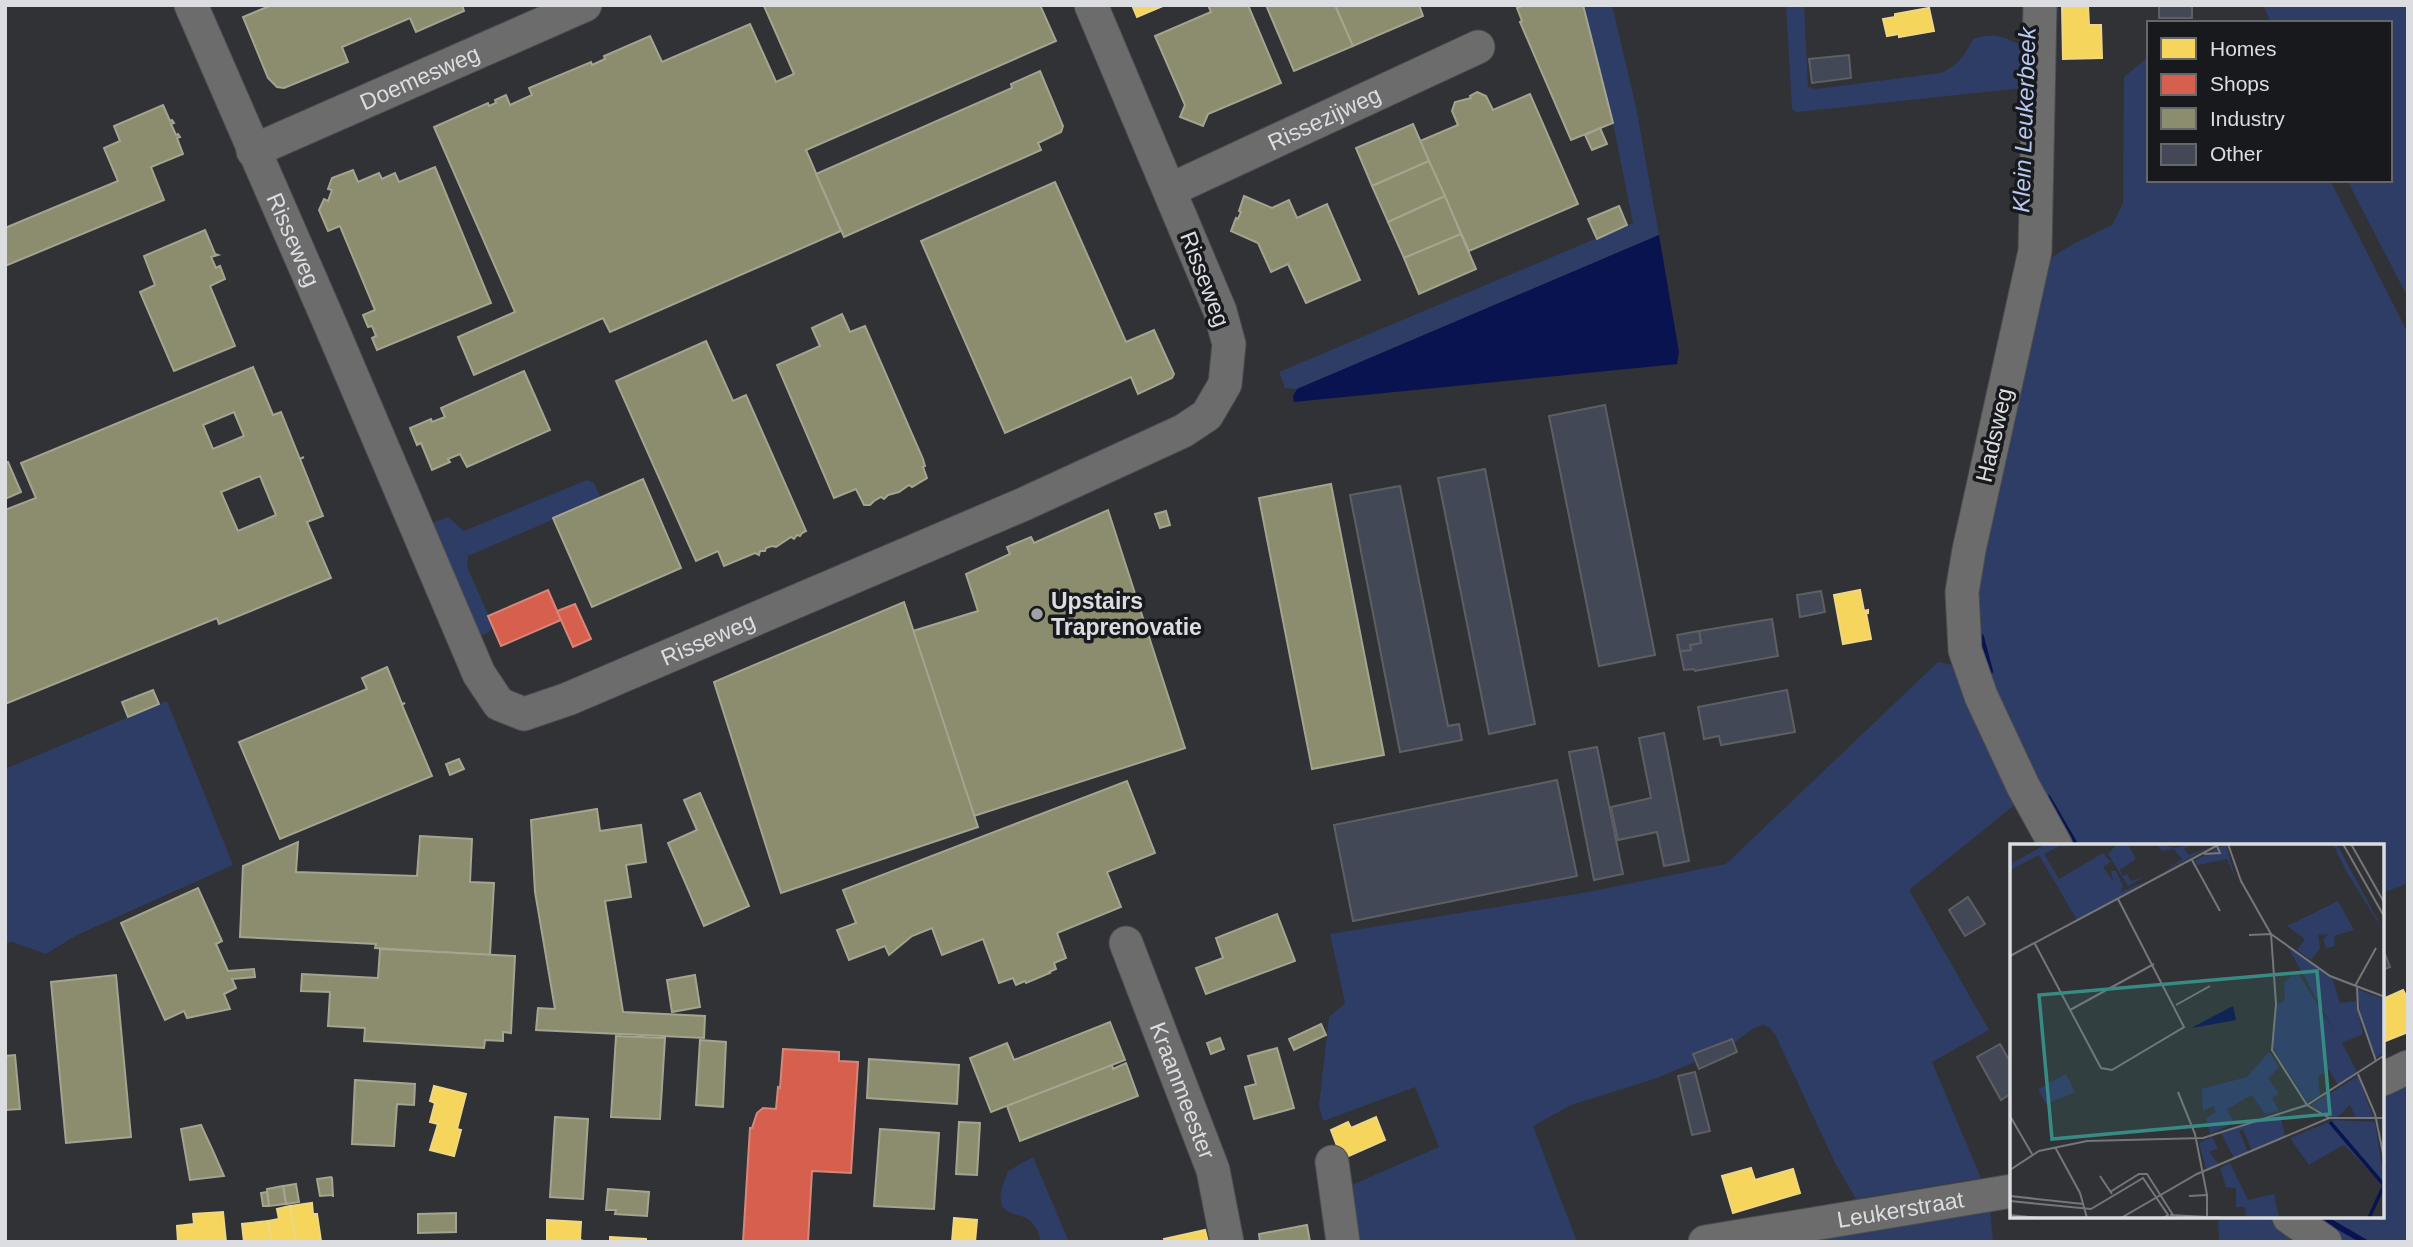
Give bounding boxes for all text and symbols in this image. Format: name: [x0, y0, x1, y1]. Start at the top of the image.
legend: [2147, 21, 2392, 182]
water label: Klein Leukerbeek: [2007, 25, 2041, 213]
text: Homes: [2210, 37, 2277, 60]
street label: Doemesweg: [356, 40, 483, 115]
text: Shops: [2210, 72, 2270, 95]
street label: Rissezijweg: [1264, 81, 1385, 156]
text: Industry: [2210, 107, 2285, 130]
text: Other: [2210, 142, 2263, 165]
street label: Risseweg: [261, 189, 325, 291]
street label: Risseweg: [1175, 228, 1235, 330]
street label: Hadsweg: [1971, 385, 2017, 485]
place label: Upstairs Traprenovatie: [1051, 588, 1202, 640]
marker: Upstairs Traprenovatie: [1029, 606, 1045, 622]
street label: Risseweg: [657, 608, 759, 671]
inset map: [2010, 844, 2385, 1219]
street label: Kraanmeester: [1145, 1018, 1221, 1163]
street label: Leukerstraat: [1835, 1186, 1966, 1233]

